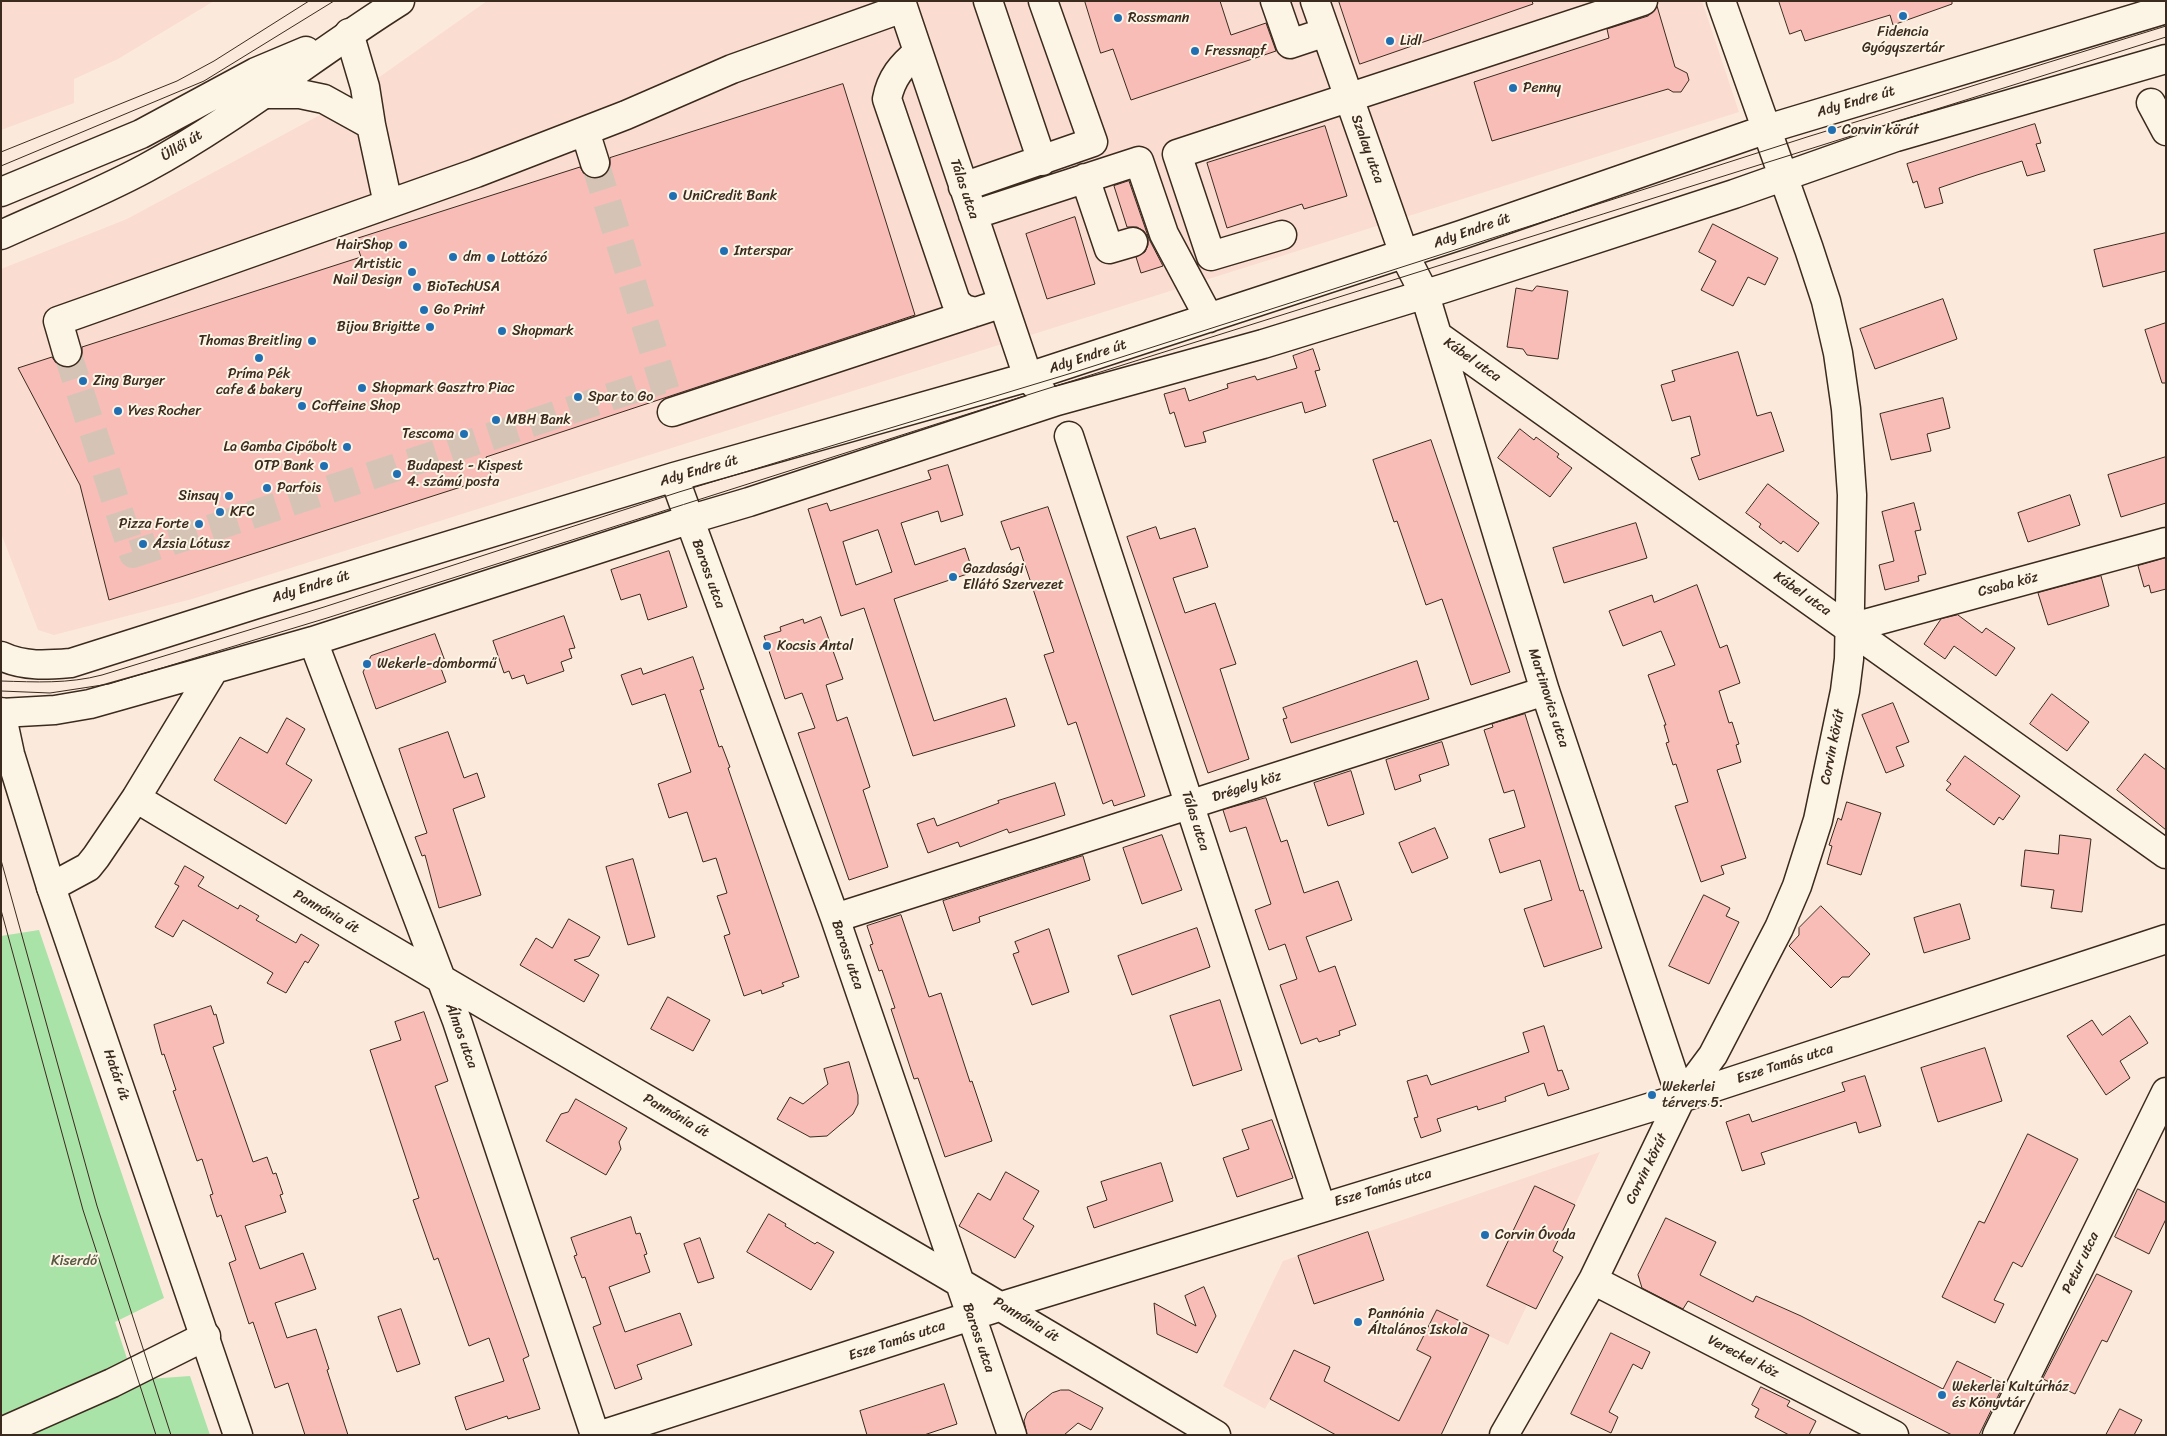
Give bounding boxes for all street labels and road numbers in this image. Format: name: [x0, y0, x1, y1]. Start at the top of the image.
street label: Ady Endre út: [1815, 83, 1897, 121]
street label: Szalay utca: [1347, 112, 1387, 186]
street label: Üllői út: [158, 127, 206, 165]
street label: Tálas utca: [946, 157, 982, 221]
street label: Ady Endre út: [1431, 210, 1513, 252]
street label: Kábel utca: [1440, 334, 1504, 386]
street label: Ady Endre út: [1047, 337, 1129, 377]
street label: Ady Endre út: [658, 452, 740, 490]
street label: Baross utca: [688, 537, 728, 611]
street label: Ady Endre út: [270, 567, 352, 607]
street label: Kábel utca: [1770, 568, 1834, 620]
street label: Csaba köz: [1976, 569, 2040, 601]
street label: Martinovics utca: [1524, 646, 1572, 750]
street label: Corvin körút: [1817, 708, 1849, 786]
street label: Drégely köz: [1210, 768, 1284, 806]
street label: Tálas utca: [1177, 789, 1213, 853]
street label: Pannónia út: [290, 886, 362, 938]
street label: Baross utca: [827, 918, 867, 992]
street label: Álmos utca: [441, 1001, 481, 1071]
street label: Esze Tamás utca: [1734, 1040, 1836, 1088]
street label: Határ út: [99, 1047, 133, 1103]
street label: Pannónia út: [640, 1090, 712, 1142]
street label: Corvin körút: [1623, 1131, 1671, 1207]
street label: Esze Tamás utca: [1332, 1165, 1434, 1211]
street label: Petur utca: [2059, 1230, 2103, 1296]
street label: Pannónia út: [990, 1294, 1062, 1346]
street label: Baross utca: [958, 1301, 998, 1375]
street label: Esze Tamás utca: [846, 1317, 948, 1365]
street label: Vereckei köz: [1705, 1332, 1781, 1382]

